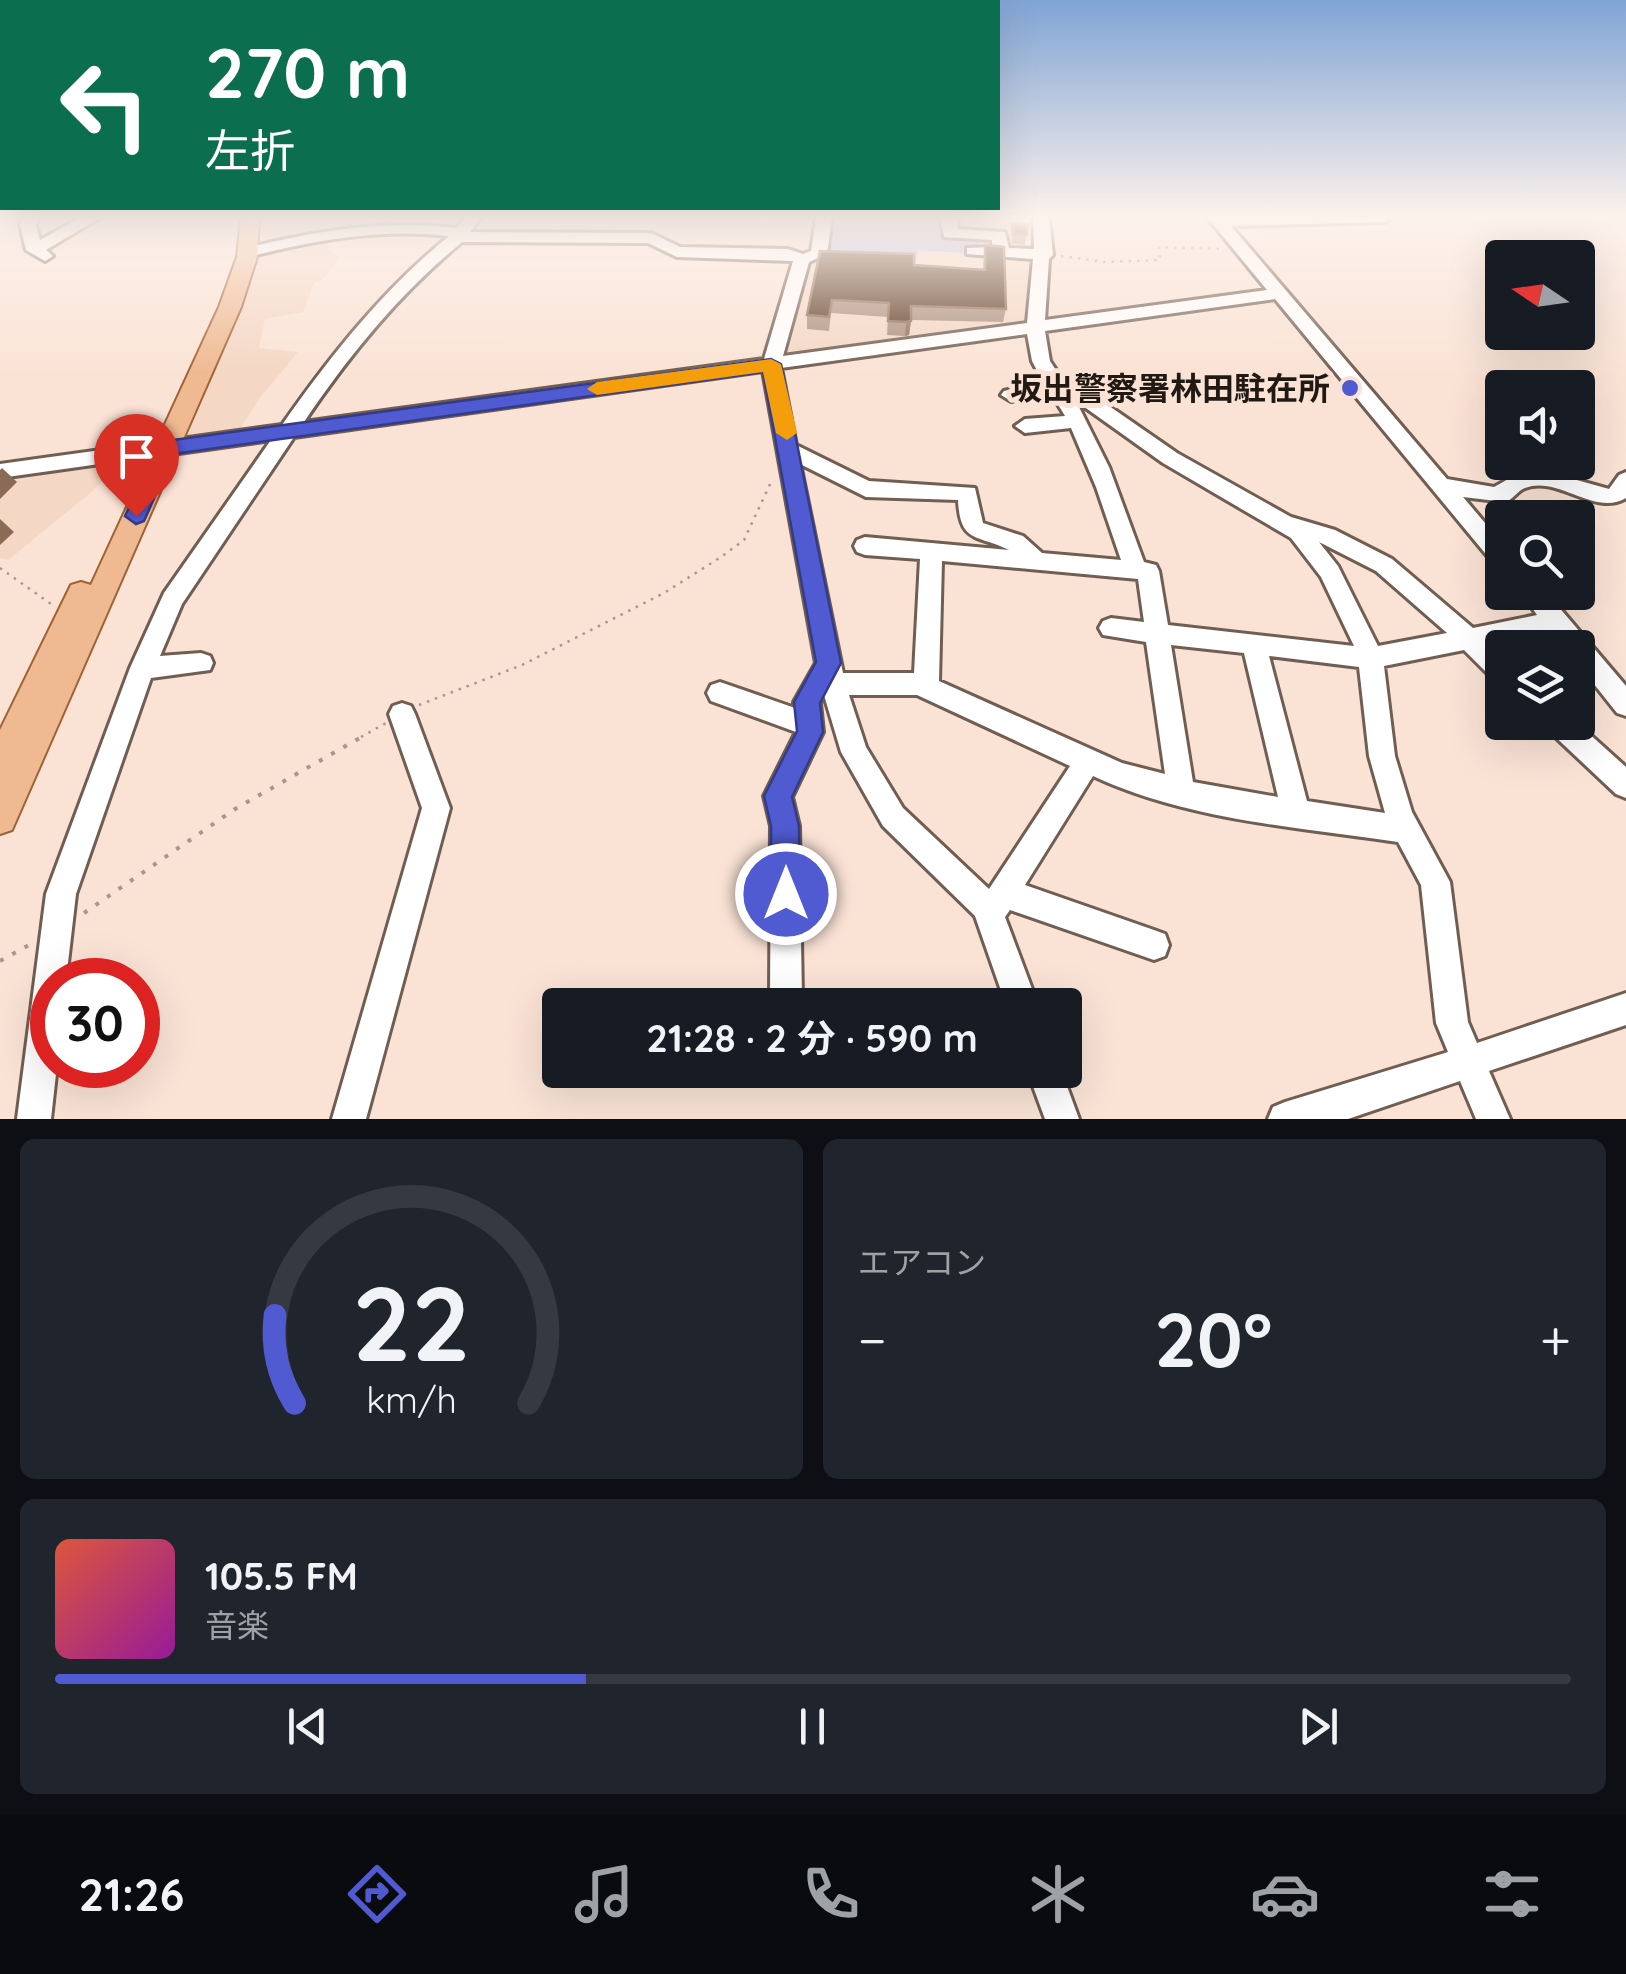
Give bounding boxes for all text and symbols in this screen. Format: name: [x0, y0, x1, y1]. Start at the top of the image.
text: 270 m: [205, 28, 410, 116]
icon: left: [40, 40, 170, 170]
text: 左折: [205, 122, 295, 178]
north arrow: [1485, 240, 1595, 350]
map controls: [1485, 240, 1595, 740]
place label: 坂出警察署林田駐在所: [1010, 368, 1330, 408]
button: sound: [1485, 370, 1595, 480]
marker: 坂出警察署林田駐在所: [1339, 377, 1361, 399]
pin: [94, 414, 179, 517]
icon: arrive: [109, 429, 164, 484]
button: search: [1485, 500, 1595, 610]
button: layers: [1485, 630, 1595, 740]
position arrow: [734, 842, 838, 946]
speed limit sign: 30: [30, 958, 160, 1088]
text: 21:28 · 2 分 · 590 m: [646, 1014, 978, 1062]
text: エアコン: [858, 1242, 986, 1282]
text: 22: [352, 1257, 471, 1387]
text: 20°: [1154, 1292, 1272, 1386]
text: −: [858, 1305, 887, 1374]
text: +: [1540, 1305, 1571, 1374]
text: km/h: [366, 1377, 457, 1422]
text: 105.5 FM: [205, 1552, 358, 1600]
text: 音楽: [205, 1605, 269, 1645]
icon: previous: [280, 1699, 335, 1754]
icon: pause: [785, 1699, 840, 1754]
icon: next: [1291, 1699, 1346, 1754]
icon: directions: [342, 1859, 412, 1929]
icon: music: [569, 1859, 639, 1929]
icon: phone: [796, 1859, 866, 1929]
icon: climate: [1023, 1859, 1093, 1929]
icon: car: [1250, 1859, 1320, 1929]
icon: filters: [1477, 1859, 1547, 1929]
text: 21:26: [79, 1866, 184, 1922]

